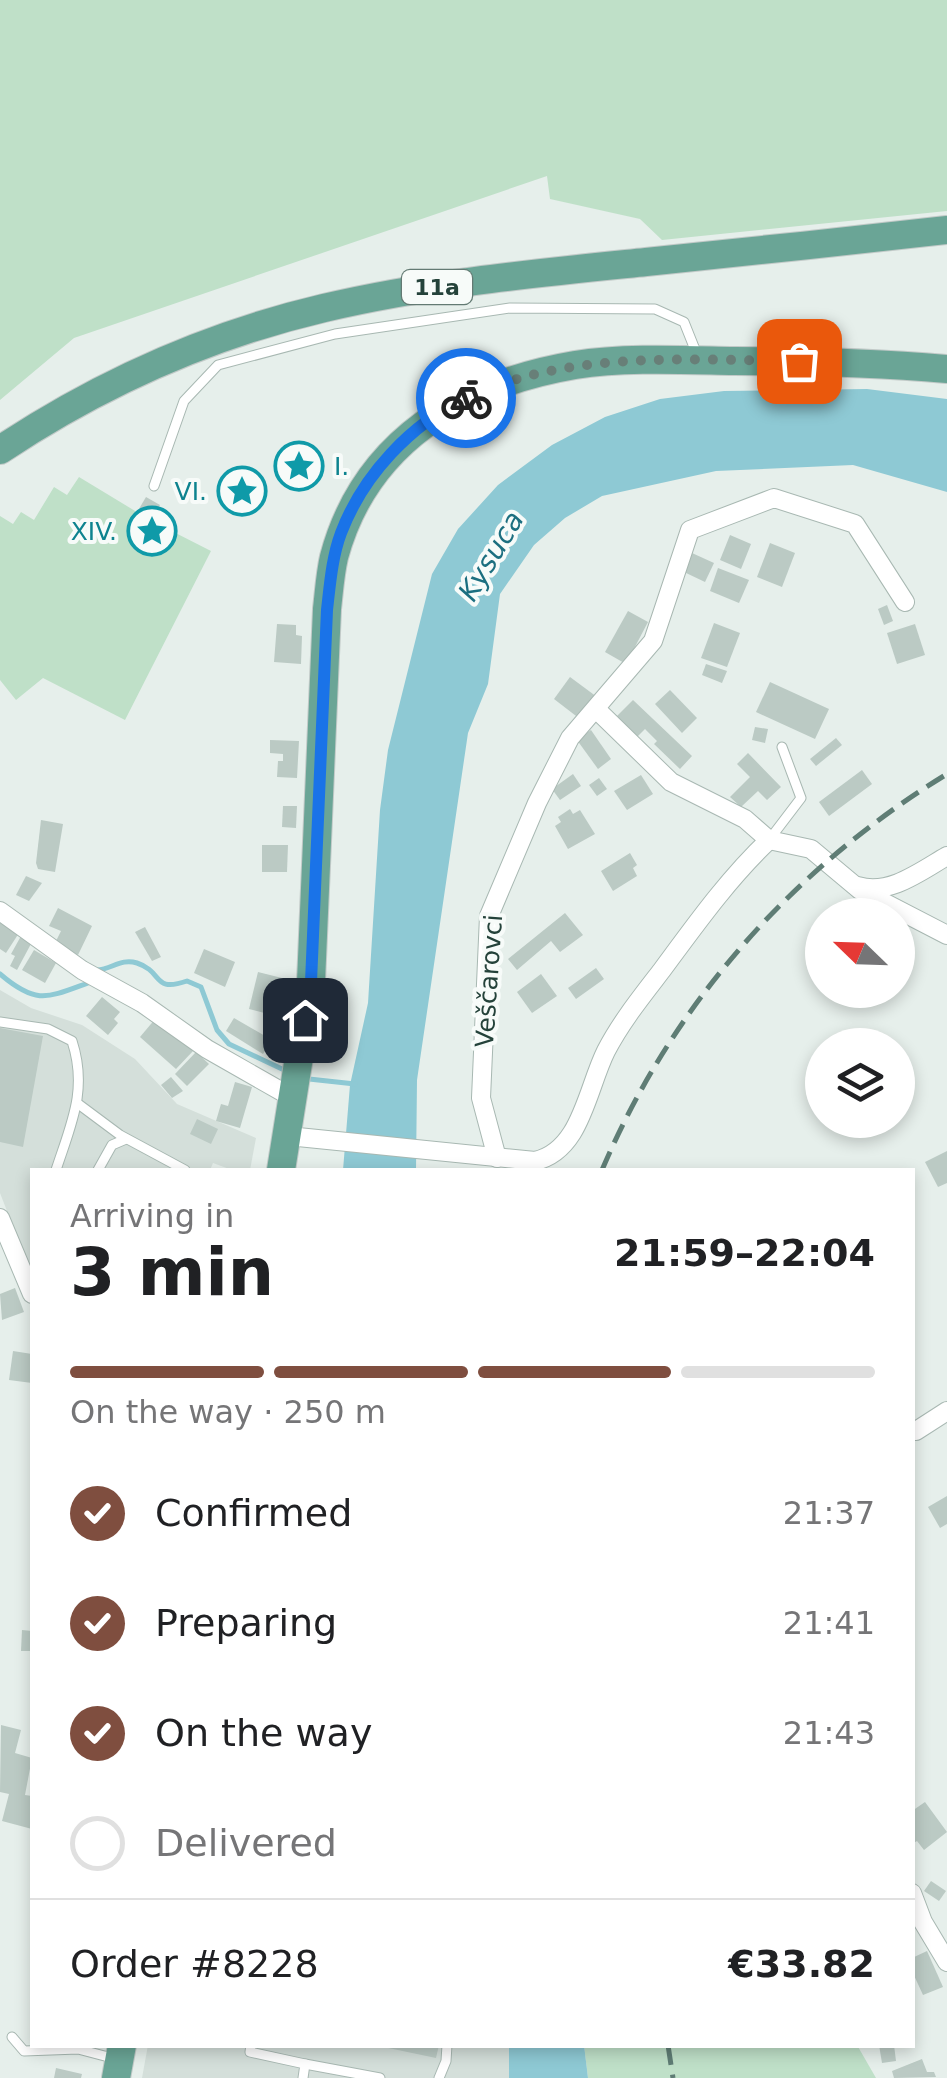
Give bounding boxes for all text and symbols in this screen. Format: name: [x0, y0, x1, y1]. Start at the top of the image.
road number: 11a: [402, 270, 472, 304]
pin: [757, 319, 842, 404]
icon: bag: [772, 334, 827, 389]
courier: [416, 348, 516, 448]
icon: bike: [439, 371, 494, 426]
place icon: I.: [273, 440, 325, 492]
place label: I.: [334, 452, 349, 481]
place icon: VI.: [216, 465, 268, 517]
place label: VI.: [175, 477, 207, 506]
place icon: XIV.: [126, 505, 178, 557]
water label: Kysuca: [451, 505, 531, 607]
place label: XIV.: [71, 517, 117, 546]
north arrow: [805, 898, 915, 1008]
map controls: [805, 898, 915, 1138]
street label: Veščarovci: [470, 914, 508, 1048]
pin: [263, 978, 348, 1063]
icon: home: [278, 993, 333, 1048]
button: layers: [805, 1028, 915, 1138]
text: Arriving in: [70, 1197, 234, 1235]
text: 21:59–22:04: [614, 1231, 875, 1275]
text: 3 min: [70, 1235, 274, 1310]
text: On the way · 250 m: [70, 1393, 386, 1431]
icon: check: [70, 1486, 125, 1541]
text: Confirmed: [155, 1491, 352, 1535]
text: 21:37: [783, 1494, 875, 1532]
icon: check: [70, 1596, 125, 1651]
text: Preparing: [155, 1601, 337, 1645]
text: 21:41: [783, 1604, 875, 1642]
icon: check: [70, 1706, 125, 1761]
text: On the way: [155, 1711, 372, 1755]
text: 21:43: [783, 1714, 875, 1752]
text: Delivered: [155, 1821, 337, 1865]
text: Order #8228: [70, 1942, 319, 1986]
text: €33.82: [728, 1942, 875, 1986]

